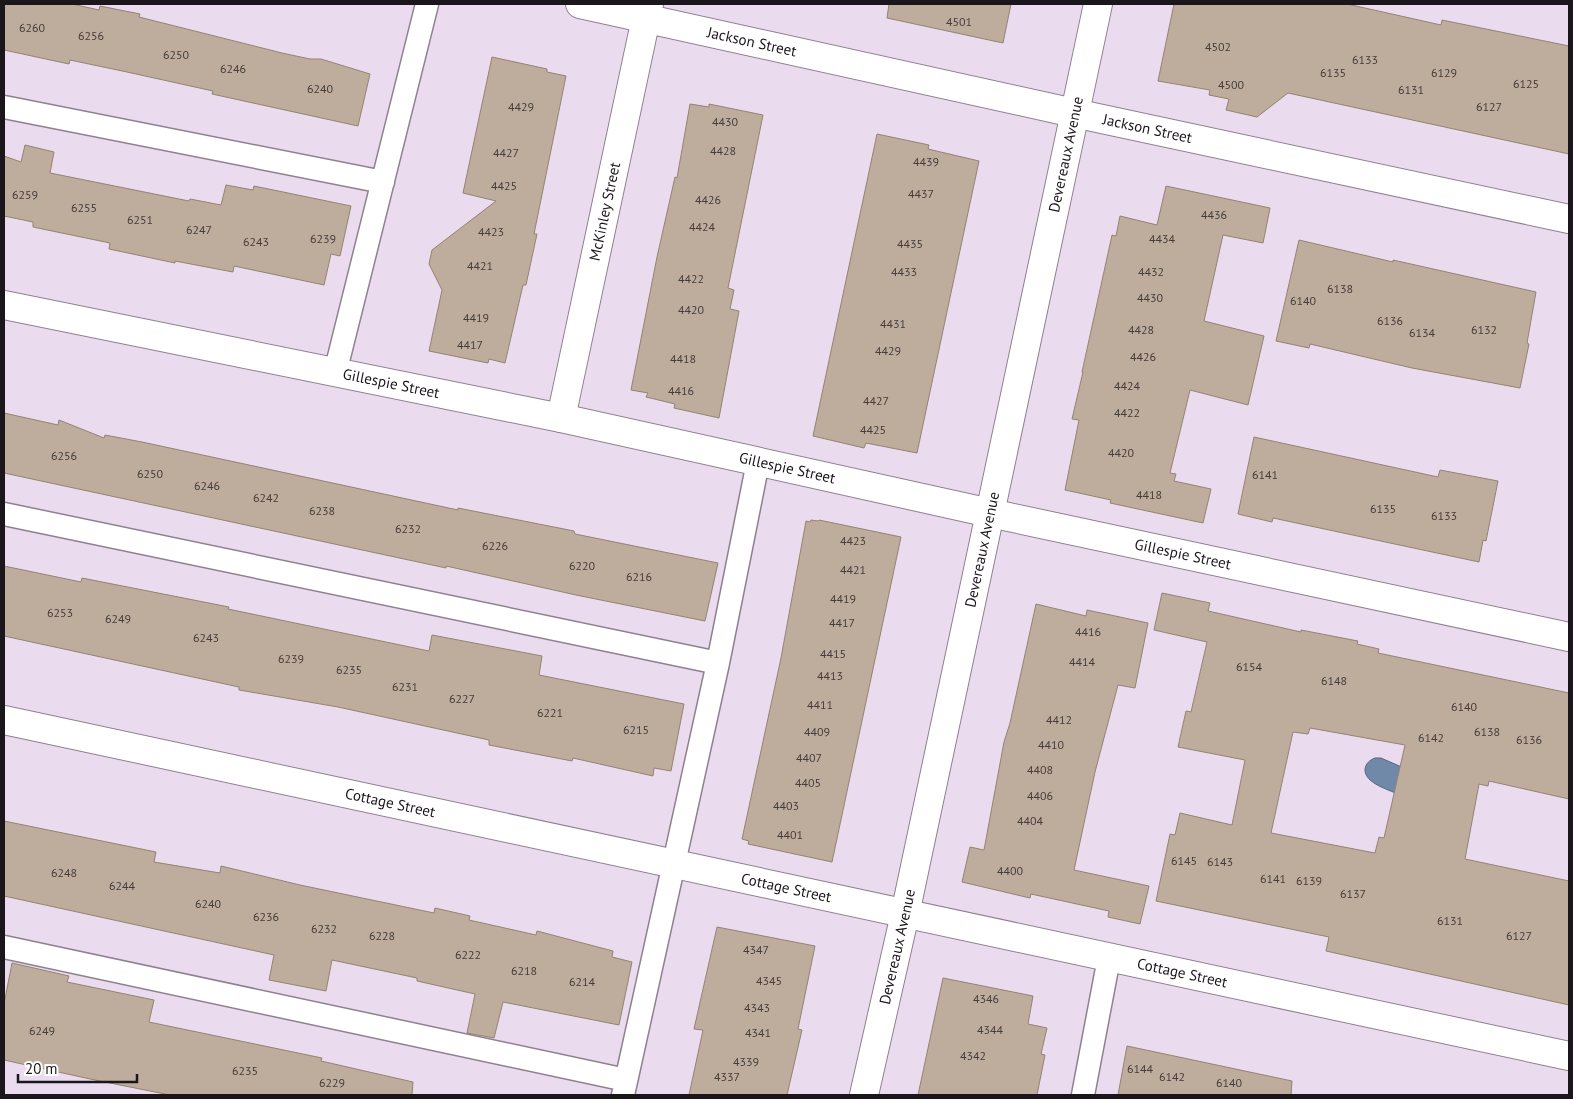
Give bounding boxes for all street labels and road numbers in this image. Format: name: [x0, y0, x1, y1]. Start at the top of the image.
street label: Jackson Street: [705, 22, 798, 60]
street label: Devereaux Avenue: [1044, 95, 1087, 214]
street label: Jackson Street: [1100, 109, 1194, 147]
street label: McKinley Street: [585, 160, 624, 263]
street label: Gillespie Street: [341, 364, 441, 402]
street label: Gillespie Street: [737, 448, 837, 487]
street label: Devereaux Avenue: [960, 490, 1003, 609]
street label: Gillespie Street: [1133, 534, 1233, 573]
street label: Cottage Street: [343, 784, 437, 821]
street label: Cottage Street: [739, 869, 833, 906]
street label: Devereaux Avenue: [875, 887, 919, 1006]
street label: Cottage Street: [1135, 954, 1229, 991]

